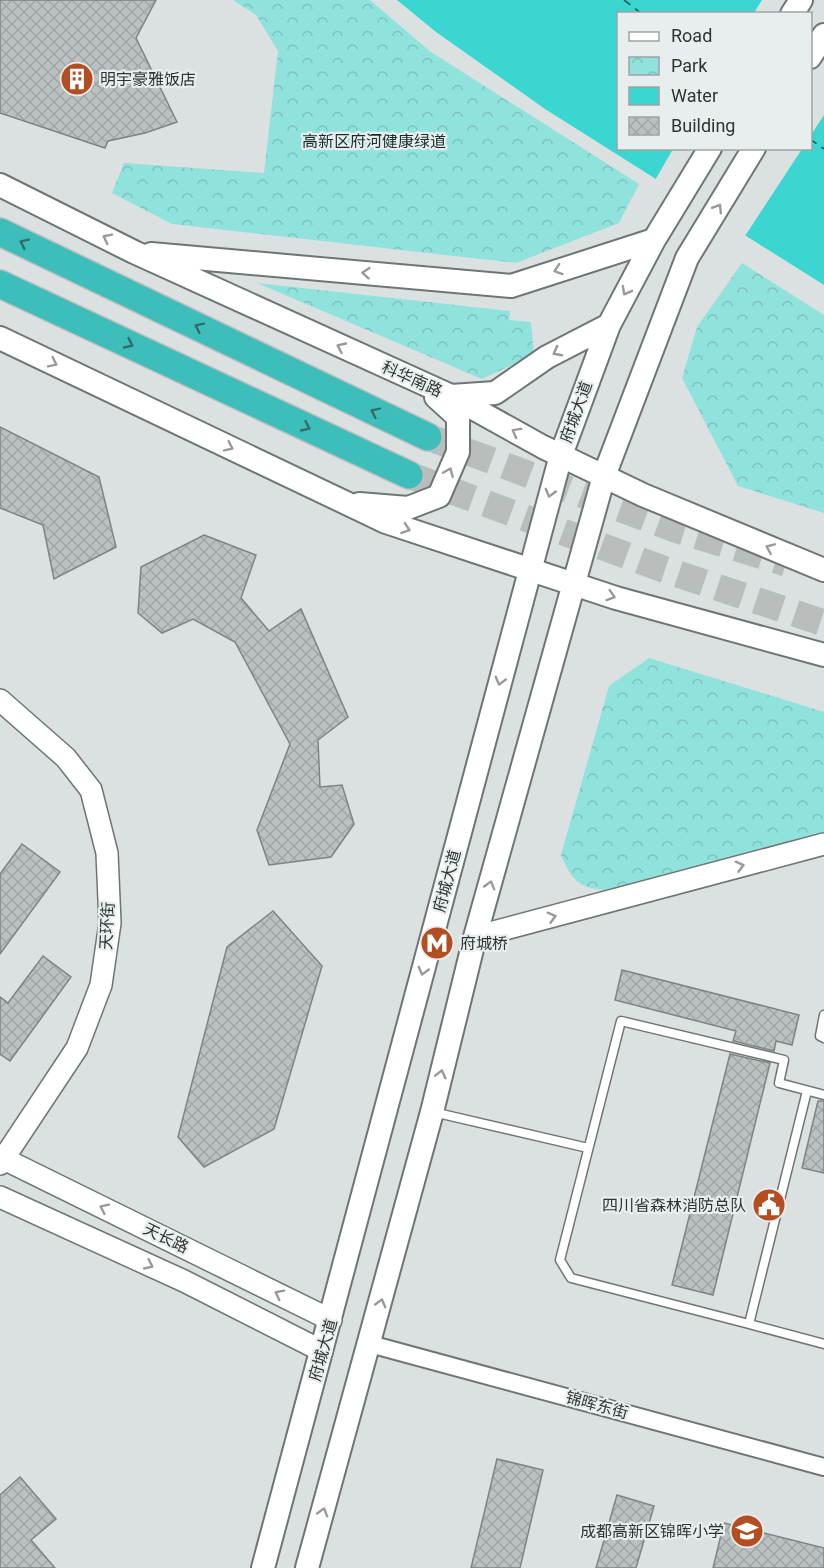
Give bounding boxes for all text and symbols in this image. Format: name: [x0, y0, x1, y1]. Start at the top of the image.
legend: [617, 12, 812, 150]
text: Road: [671, 25, 712, 46]
text: Park: [671, 55, 708, 76]
building icon: 明宇豪雅饭店: [59, 61, 95, 97]
place label: 明宇豪雅饭店: [100, 70, 196, 89]
text: Water: [671, 85, 718, 106]
text: Building: [671, 115, 735, 136]
park label: 高新区府河健康绿道: [302, 132, 446, 151]
one-way arrow: [710, 204, 722, 214]
one-way arrow: [102, 234, 113, 246]
one-way arrow: [19, 239, 30, 251]
one-way arrow: [553, 263, 564, 276]
one-way arrow: [362, 267, 371, 280]
one-way arrow: [622, 285, 634, 296]
one-way arrow: [195, 323, 206, 335]
one-way arrow: [123, 337, 134, 349]
one-way arrow: [337, 342, 348, 354]
one-way arrow: [552, 345, 563, 356]
one-way arrow: [46, 355, 57, 367]
street label: 科华南路: [379, 357, 445, 401]
street label: 府城大道: [556, 379, 596, 445]
one-way arrow: [371, 407, 382, 419]
one-way arrow: [299, 419, 310, 431]
one-way arrow: [512, 428, 522, 439]
one-way arrow: [222, 439, 233, 451]
one-way arrow: [442, 468, 454, 479]
one-way arrow: [545, 487, 557, 498]
one-way arrow: [400, 521, 411, 534]
one-way arrow: [765, 543, 776, 555]
one-way arrow: [605, 589, 616, 602]
one-way arrow: [494, 676, 507, 686]
street label: 府城大道: [430, 848, 464, 914]
one-way arrow: [734, 861, 745, 873]
one-way arrow: [482, 881, 495, 891]
street label: 天环街: [96, 902, 118, 950]
one-way arrow: [546, 912, 556, 924]
metro station icon: 府城桥: [419, 925, 455, 961]
place label: 府城桥: [460, 934, 508, 953]
one-way arrow: [418, 965, 430, 976]
one-way arrow: [433, 1069, 446, 1079]
public building icon: 四川省森林消防总队: [751, 1187, 787, 1223]
place label: 四川省森林消防总队: [602, 1196, 746, 1215]
one-way arrow: [99, 1203, 110, 1215]
street label: 天长路: [140, 1219, 192, 1257]
one-way arrow: [142, 1258, 153, 1270]
one-way arrow: [274, 1289, 285, 1301]
one-way arrow: [373, 1299, 386, 1309]
street label: 府城大道: [305, 1317, 341, 1383]
street label: 锦晖东街: [564, 1388, 630, 1422]
one-way arrow: [316, 1507, 328, 1518]
school or university icon: 成都高新区锦晖小学: [729, 1513, 765, 1549]
place label: 成都高新区锦晖小学: [580, 1522, 724, 1541]

